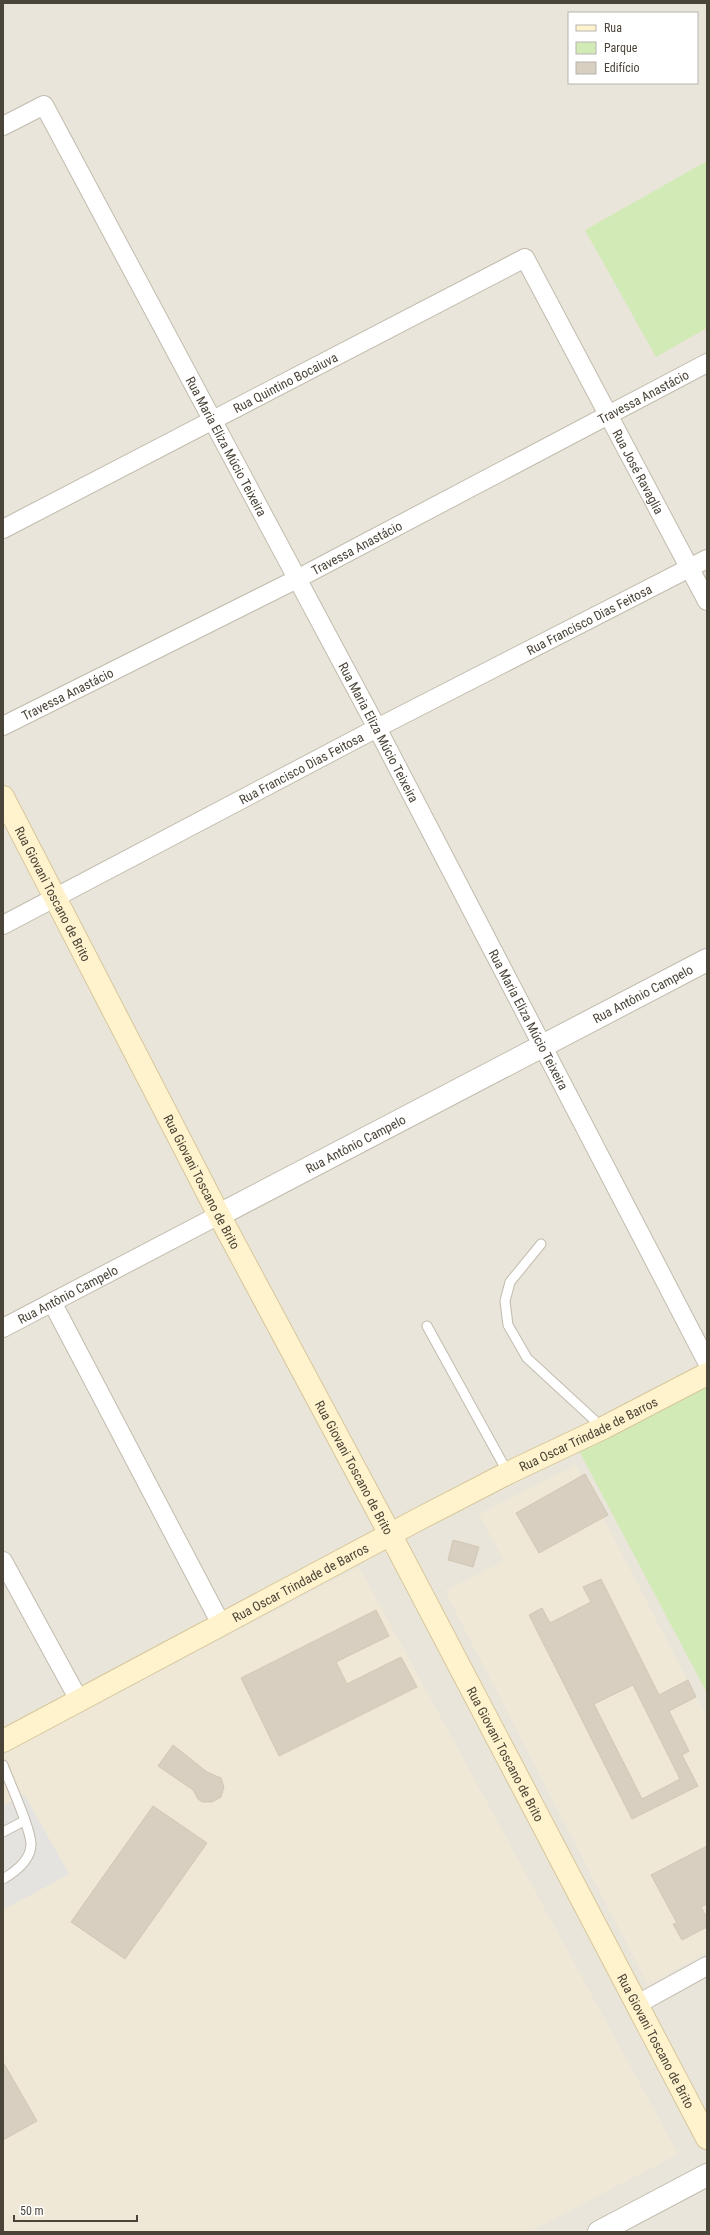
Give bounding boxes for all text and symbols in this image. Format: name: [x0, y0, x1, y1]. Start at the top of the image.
legend: [568, 12, 698, 84]
text: Rua: [604, 21, 622, 35]
text: Parque: [604, 41, 638, 55]
text: Edifício: [604, 61, 640, 75]
street label: Rua Quintino Bocaiuva: [231, 350, 340, 416]
street label: Travessa Anastácio: [596, 367, 691, 427]
street label: Rua Maria Eliza Múcio Teixeira: [183, 374, 269, 519]
street label: Rua José Ravaglia: [609, 427, 666, 517]
street label: Travessa Anastácio: [309, 518, 405, 578]
street label: Rua Francisco Dias Feitosa: [524, 582, 654, 658]
street label: Rua Maria Eliza Múcio Teixeira: [335, 660, 421, 805]
street label: Travessa Anastácio: [19, 665, 116, 723]
street label: Rua Francisco Dias Feitosa: [237, 729, 366, 807]
street label: Rua Giovani Toscano de Brito: [12, 824, 94, 964]
street label: Rua Maria Eliza Múcio Teixeira: [486, 947, 571, 1092]
street label: Rua Antônio Campelo: [590, 962, 695, 1026]
street label: Rua Giovani Toscano de Brito: [160, 1112, 243, 1252]
street label: Rua Antônio Campelo: [303, 1112, 408, 1176]
street label: Rua Antônio Campelo: [15, 1262, 120, 1327]
street label: Rua Oscar Trindade de Barros: [517, 1394, 660, 1475]
street label: Rua Giovani Toscano de Brito: [312, 1398, 396, 1537]
street label: Rua Oscar Trindade de Barros: [230, 1540, 371, 1625]
street label: Rua Giovani Toscano de Brito: [464, 1684, 547, 1824]
street label: Rua Giovani Toscano de Brito: [614, 1971, 697, 2111]
scale bar: [14, 2197, 137, 2223]
text: 50 m: [20, 2204, 44, 2218]

